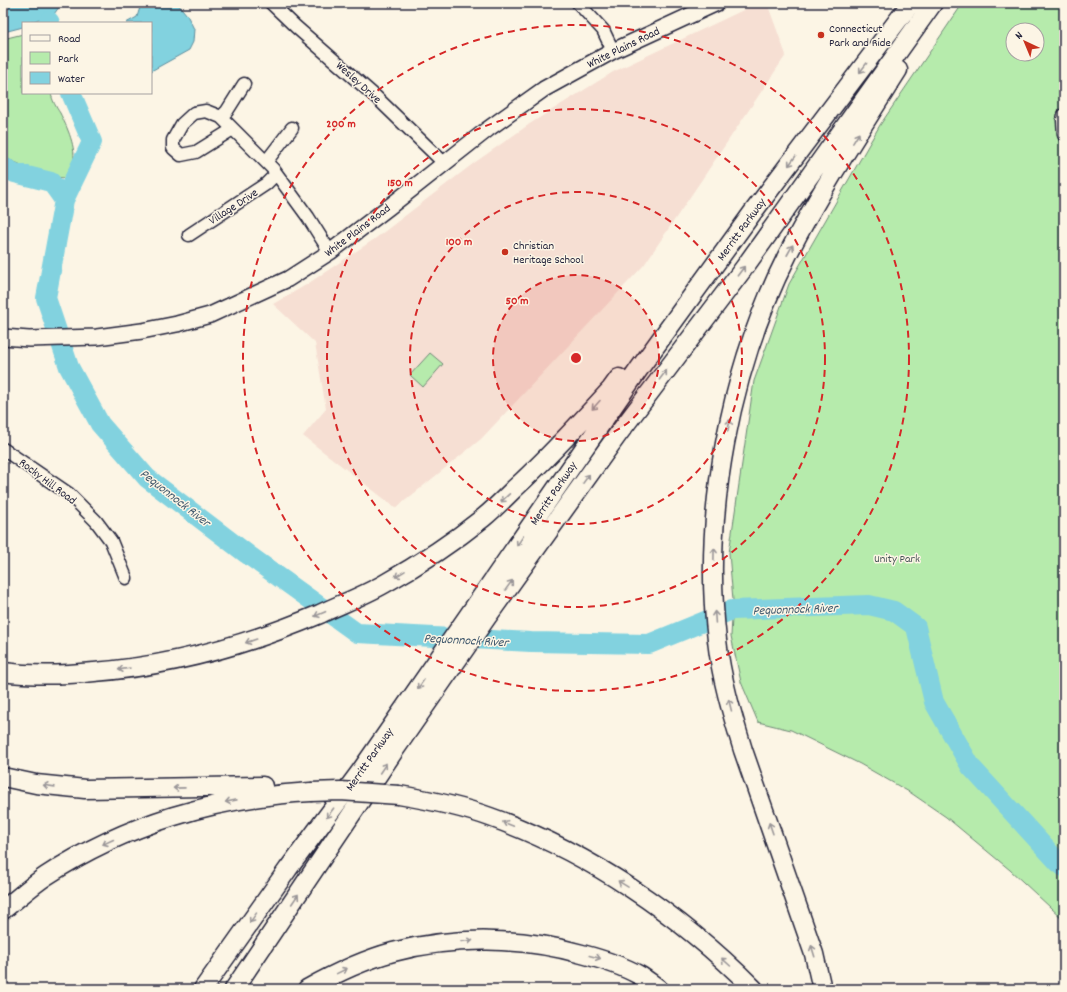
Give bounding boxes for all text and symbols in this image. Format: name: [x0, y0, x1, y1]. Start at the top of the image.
place label: Connecticut Park and Ride: [829, 21, 891, 52]
legend: [22, 22, 152, 94]
north arrow: [1005, 22, 1045, 62]
street label: White Plains Road: [584, 23, 663, 73]
text: N: [1012, 28, 1027, 44]
marker: Connecticut Park and Ride: [816, 30, 826, 40]
text: Road: [58, 31, 80, 48]
text: Park: [58, 51, 79, 68]
street label: Wesley Drive: [331, 58, 385, 108]
one-way arrow: [858, 62, 867, 73]
text: Water: [58, 71, 85, 88]
text: 200 m: [326, 116, 356, 133]
one-way arrow: [852, 133, 860, 144]
one-way arrow: [788, 155, 796, 166]
text: 150 m: [387, 175, 413, 192]
street label: Village Drive: [206, 185, 262, 230]
street label: Merritt Parkway: [714, 194, 771, 265]
street label: White Plains Road: [321, 201, 395, 262]
text: 100 m: [446, 234, 472, 251]
place label: Christian Heritage School: [513, 238, 584, 269]
one-way arrow: [787, 244, 795, 256]
marker: Christian Heritage School: [500, 247, 510, 257]
one-way arrow: [737, 266, 745, 277]
text: 50 m: [505, 293, 529, 310]
centre of rings: [569, 351, 583, 365]
one-way arrow: [659, 370, 667, 381]
one-way arrow: [592, 400, 601, 410]
one-way arrow: [726, 419, 734, 432]
street label: Rocky Hill Road: [15, 455, 79, 509]
street label: Merritt Parkway: [527, 458, 583, 529]
water label: Pequonnock River: [135, 465, 215, 534]
one-way arrow: [581, 474, 590, 485]
one-way arrow: [500, 493, 510, 502]
one-way arrow: [516, 535, 524, 546]
one-way arrow: [710, 548, 717, 561]
park label: Unity Park: [874, 551, 920, 568]
one-way arrow: [395, 570, 406, 578]
one-way arrow: [505, 580, 514, 591]
water label: Pequonnock River: [752, 599, 840, 621]
one-way arrow: [314, 611, 326, 618]
one-way arrow: [712, 611, 719, 624]
water label: Pequonnock River: [423, 630, 511, 653]
one-way arrow: [244, 638, 257, 645]
one-way arrow: [118, 666, 131, 673]
one-way arrow: [417, 679, 425, 690]
one-way arrow: [725, 699, 733, 712]
street label: Merritt Parkway: [342, 724, 399, 795]
one-way arrow: [379, 762, 387, 773]
one-way arrow: [43, 782, 56, 790]
one-way arrow: [173, 784, 186, 792]
one-way arrow: [225, 797, 238, 805]
one-way arrow: [326, 808, 334, 819]
one-way arrow: [502, 819, 514, 827]
one-way arrow: [766, 822, 774, 834]
one-way arrow: [102, 839, 114, 846]
one-way arrow: [617, 879, 629, 887]
one-way arrow: [291, 894, 299, 905]
one-way arrow: [249, 913, 257, 924]
one-way arrow: [460, 937, 473, 945]
one-way arrow: [809, 945, 816, 958]
one-way arrow: [589, 954, 602, 961]
one-way arrow: [721, 957, 731, 967]
one-way arrow: [335, 967, 347, 974]

